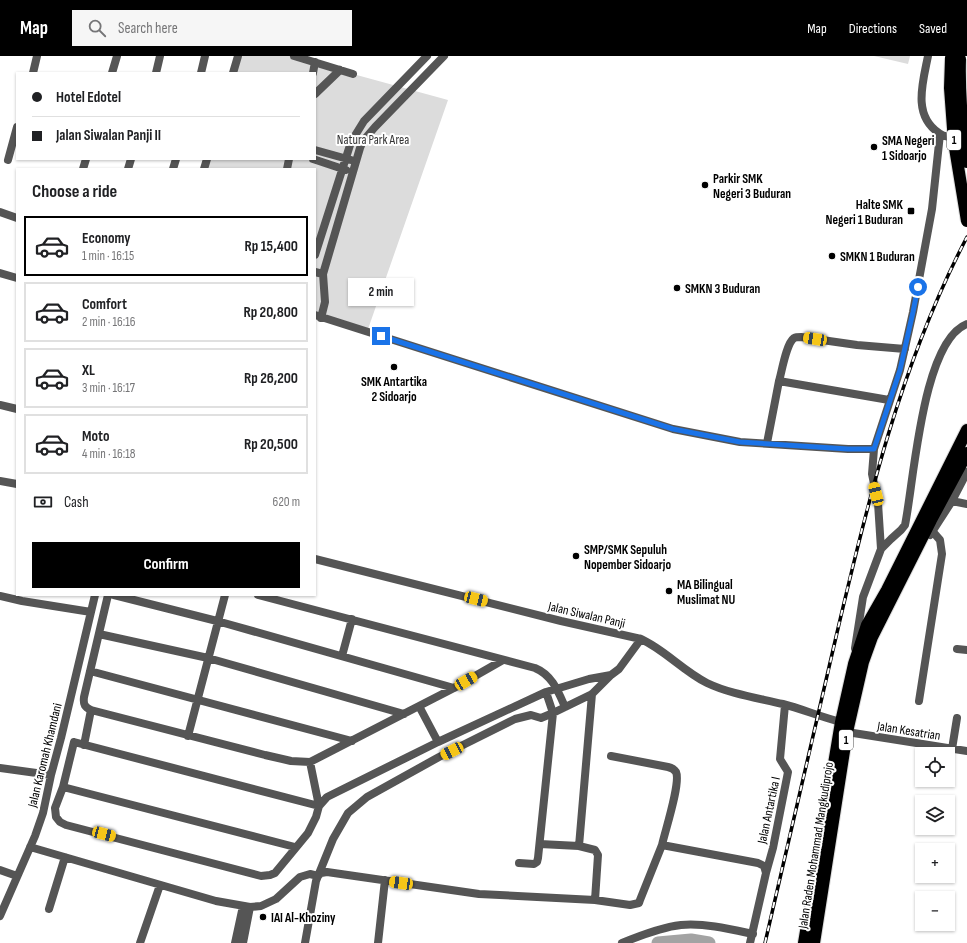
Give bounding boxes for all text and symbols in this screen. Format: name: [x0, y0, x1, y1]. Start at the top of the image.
search box: [72, 10, 352, 46]
text: Map: [20, 17, 48, 40]
icon: search: [86, 17, 108, 39]
text: Search here: [118, 19, 178, 38]
text: Map: [807, 20, 827, 37]
text: Directions: [849, 20, 897, 37]
text: Saved: [919, 20, 947, 37]
text: Hotel Edotel: [56, 88, 121, 107]
text: Jalan Siwalan Panji II: [56, 126, 161, 145]
road number: 1: [947, 130, 961, 150]
park label: Natura Park Area: [337, 132, 409, 148]
place label: SMA Negeri 1 Sidoarjo: [882, 133, 935, 164]
marker: SMA Negeri 1 Sidoarjo: [869, 142, 879, 152]
place label: Parkir SMK Negeri 3 Buduran: [713, 171, 791, 202]
marker: Parkir SMK Negeri 3 Buduran: [700, 180, 710, 190]
text: Choose a ride: [32, 181, 117, 202]
place label: Halte SMK Negeri 1 Buduran: [826, 197, 904, 228]
marker: Halte SMK Negeri 1 Buduran: [906, 206, 916, 216]
icon: car: [34, 228, 70, 264]
text: Economy: [82, 229, 131, 248]
text: Rp 15,400: [244, 237, 298, 256]
text: 1 min · 16:15: [82, 248, 134, 264]
place label: SMKN 1 Buduran: [840, 249, 915, 265]
marker: SMKN 1 Buduran: [827, 251, 837, 261]
callout: 2 min: [348, 278, 414, 306]
route start: [909, 278, 927, 296]
place label: SMKN 3 Buduran: [685, 281, 761, 297]
marker: SMKN 3 Buduran: [672, 283, 682, 293]
text: 2 min: [369, 284, 393, 300]
icon: car: [34, 294, 70, 330]
text: Comfort: [82, 295, 127, 314]
text: Rp 20,800: [243, 303, 298, 322]
text: 2 min · 16:16: [82, 314, 135, 330]
route end: [372, 327, 390, 345]
car: [802, 331, 828, 347]
icon: car: [34, 360, 70, 396]
text: XL: [82, 361, 95, 380]
marker: SMK Antartika 2 Sidoarjo: [389, 362, 399, 372]
text: Rp 26,200: [244, 369, 298, 388]
place label: SMK Antartika 2 Sidoarjo: [361, 374, 427, 405]
text: 3 min · 16:17: [82, 380, 135, 396]
icon: car: [34, 426, 70, 462]
text: Moto: [82, 427, 109, 446]
text: Rp 20,500: [244, 435, 298, 454]
text: 4 min · 16:18: [82, 446, 136, 462]
car: [867, 481, 885, 507]
icon: cash: [32, 491, 54, 513]
text: Cash: [64, 493, 89, 512]
text: 620 m: [273, 494, 300, 510]
button: Confirm: [32, 542, 300, 588]
place label: SMP/SMK Sepuluh Nopember Sidoarjo: [584, 542, 671, 573]
marker: SMP/SMK Sepuluh Nopember Sidoarjo: [571, 551, 581, 561]
place label: MA Bilingual Muslimat NU: [677, 577, 736, 608]
marker: MA Bilingual Muslimat NU: [664, 586, 674, 596]
car: [463, 590, 489, 608]
street label: Jalan Siwalan Panji: [546, 598, 627, 632]
car: [453, 670, 479, 692]
street label: Jalan Karomah Khamdani: [24, 702, 66, 810]
street label: Jalan Kesatrian: [875, 718, 942, 744]
road number: 1: [839, 730, 853, 750]
car: [439, 740, 465, 762]
map controls: [915, 747, 955, 931]
button: locate: [915, 747, 955, 787]
street label: Jalan Raden Mohammad Mangkudiprojo: [795, 761, 837, 931]
street label: Jalan Antartika I: [754, 775, 784, 846]
button: layers: [915, 795, 955, 835]
car: [91, 825, 117, 843]
button: +: [915, 843, 955, 883]
car: [388, 875, 414, 891]
button: −: [915, 891, 955, 931]
place label: IAI Al-Khoziny: [271, 910, 336, 926]
marker: IAI Al-Khoziny: [258, 912, 268, 922]

